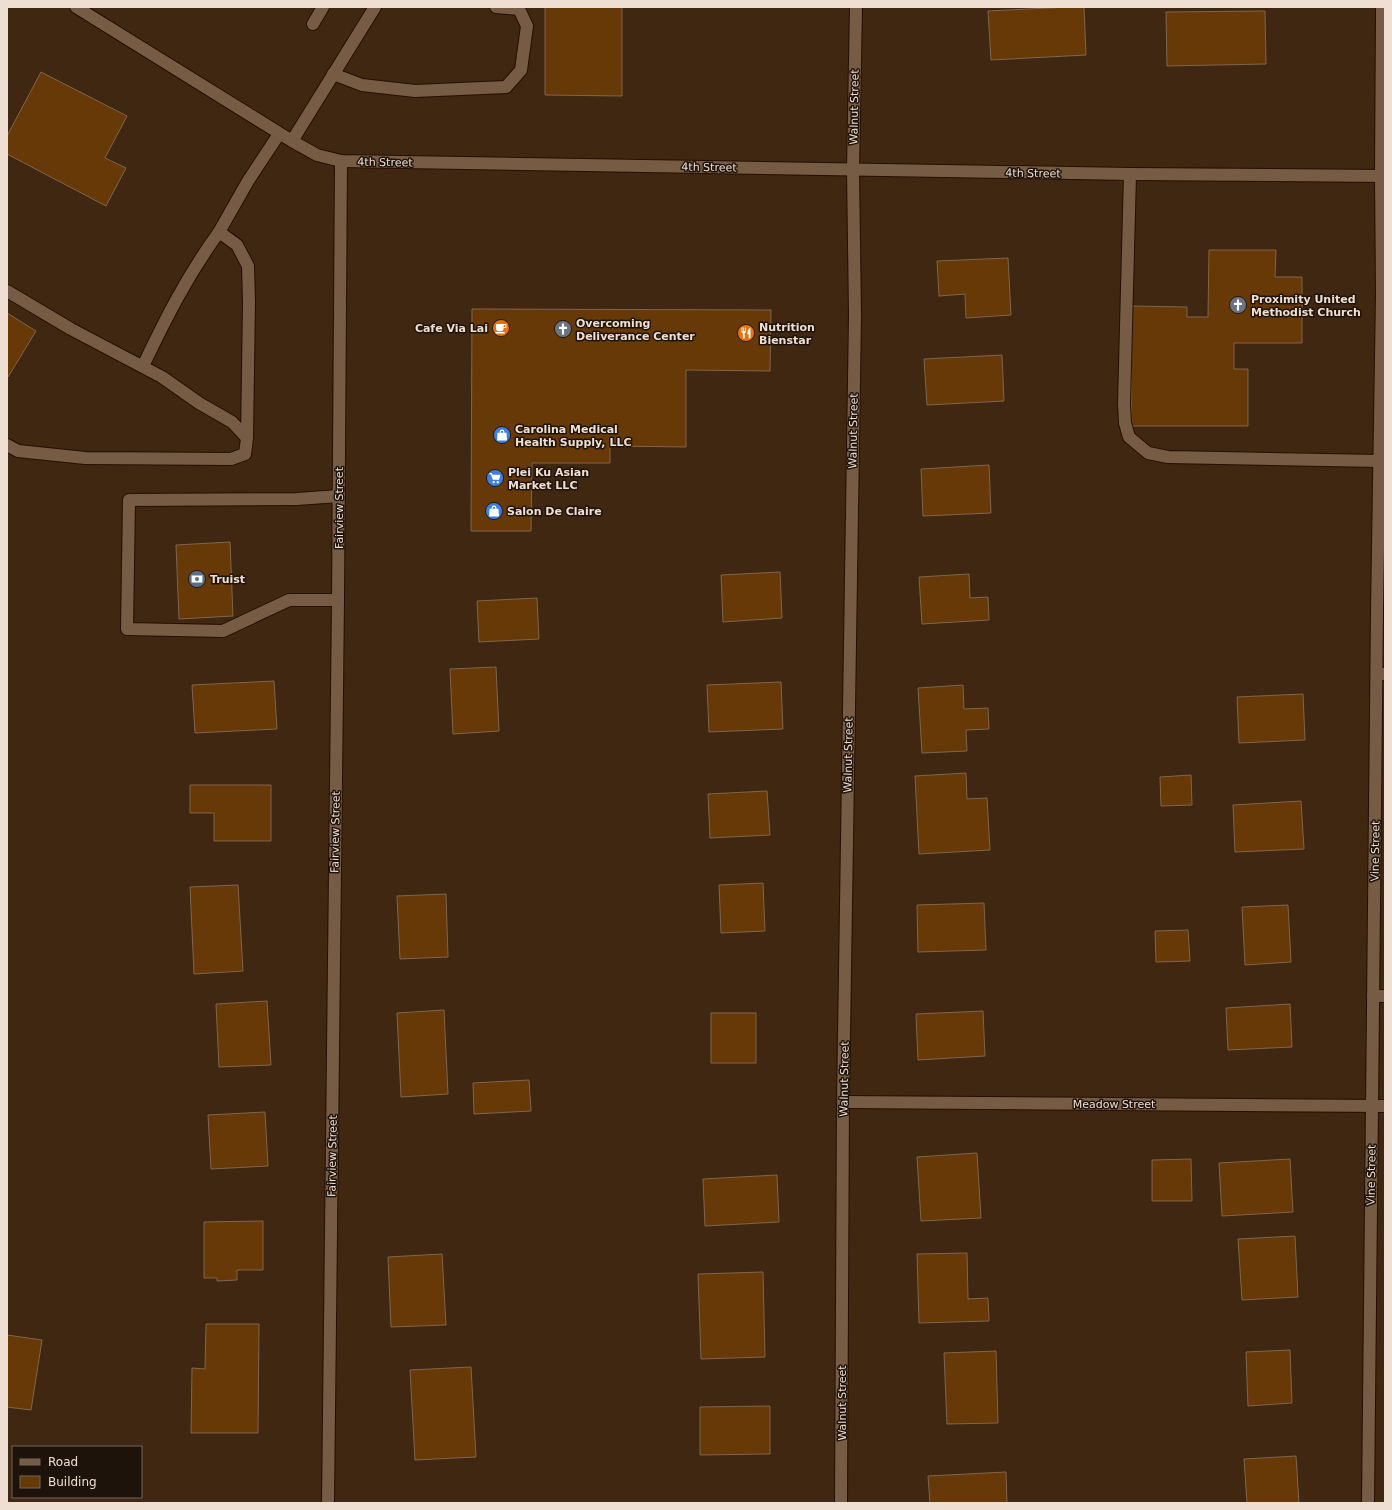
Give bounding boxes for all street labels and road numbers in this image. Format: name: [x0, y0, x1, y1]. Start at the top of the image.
street label: Walnut Street: [847, 69, 862, 145]
street label: 4th Street: [357, 156, 413, 169]
street label: 4th Street: [681, 161, 737, 174]
street label: 4th Street: [1005, 167, 1061, 180]
street label: Walnut Street: [846, 393, 861, 469]
street label: Fairview Street: [333, 466, 346, 549]
street label: Walnut Street: [841, 717, 856, 793]
street label: Fairview Street: [328, 790, 343, 873]
street label: Vine Street: [1368, 820, 1383, 882]
street label: Walnut Street: [837, 1041, 852, 1117]
street label: Meadow Street: [1073, 1098, 1156, 1111]
street label: Fairview Street: [325, 1114, 340, 1197]
street label: Vine Street: [1364, 1144, 1379, 1206]
street label: Walnut Street: [836, 1365, 849, 1441]

